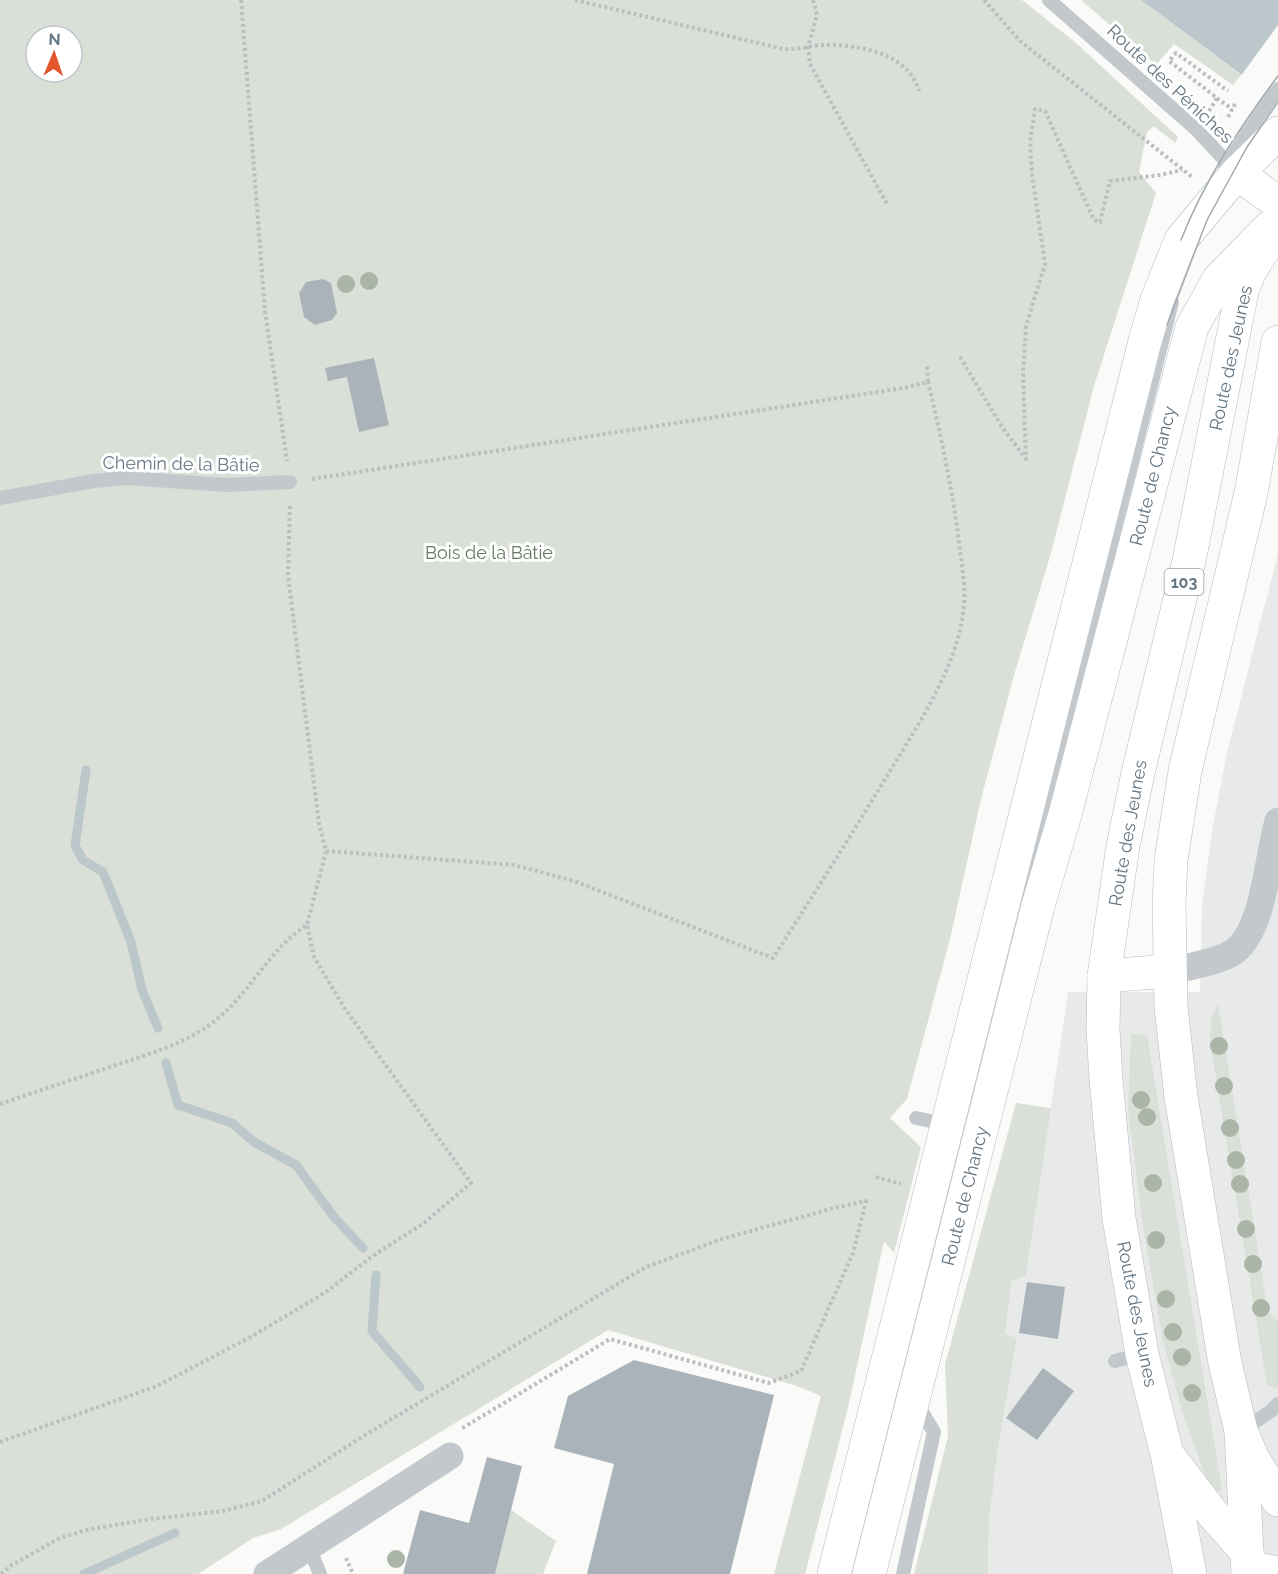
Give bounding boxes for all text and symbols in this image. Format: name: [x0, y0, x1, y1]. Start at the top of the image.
street label: Route des Péniches: [1103, 20, 1238, 148]
north arrow: [24, 24, 84, 84]
text: N: [48, 30, 61, 49]
street label: Route des Jeunes: [1205, 283, 1256, 432]
street label: Route de Chancy: [1125, 404, 1180, 548]
street label: Chemin de la Bâtie: [102, 452, 260, 475]
park label: Bois de la Bâtie: [425, 542, 553, 563]
road number: 103: [1164, 569, 1204, 595]
street label: Route des Jeunes: [1104, 758, 1151, 908]
street label: Route de Chancy: [937, 1124, 992, 1268]
street label: Route des Jeunes: [1113, 1239, 1162, 1389]

